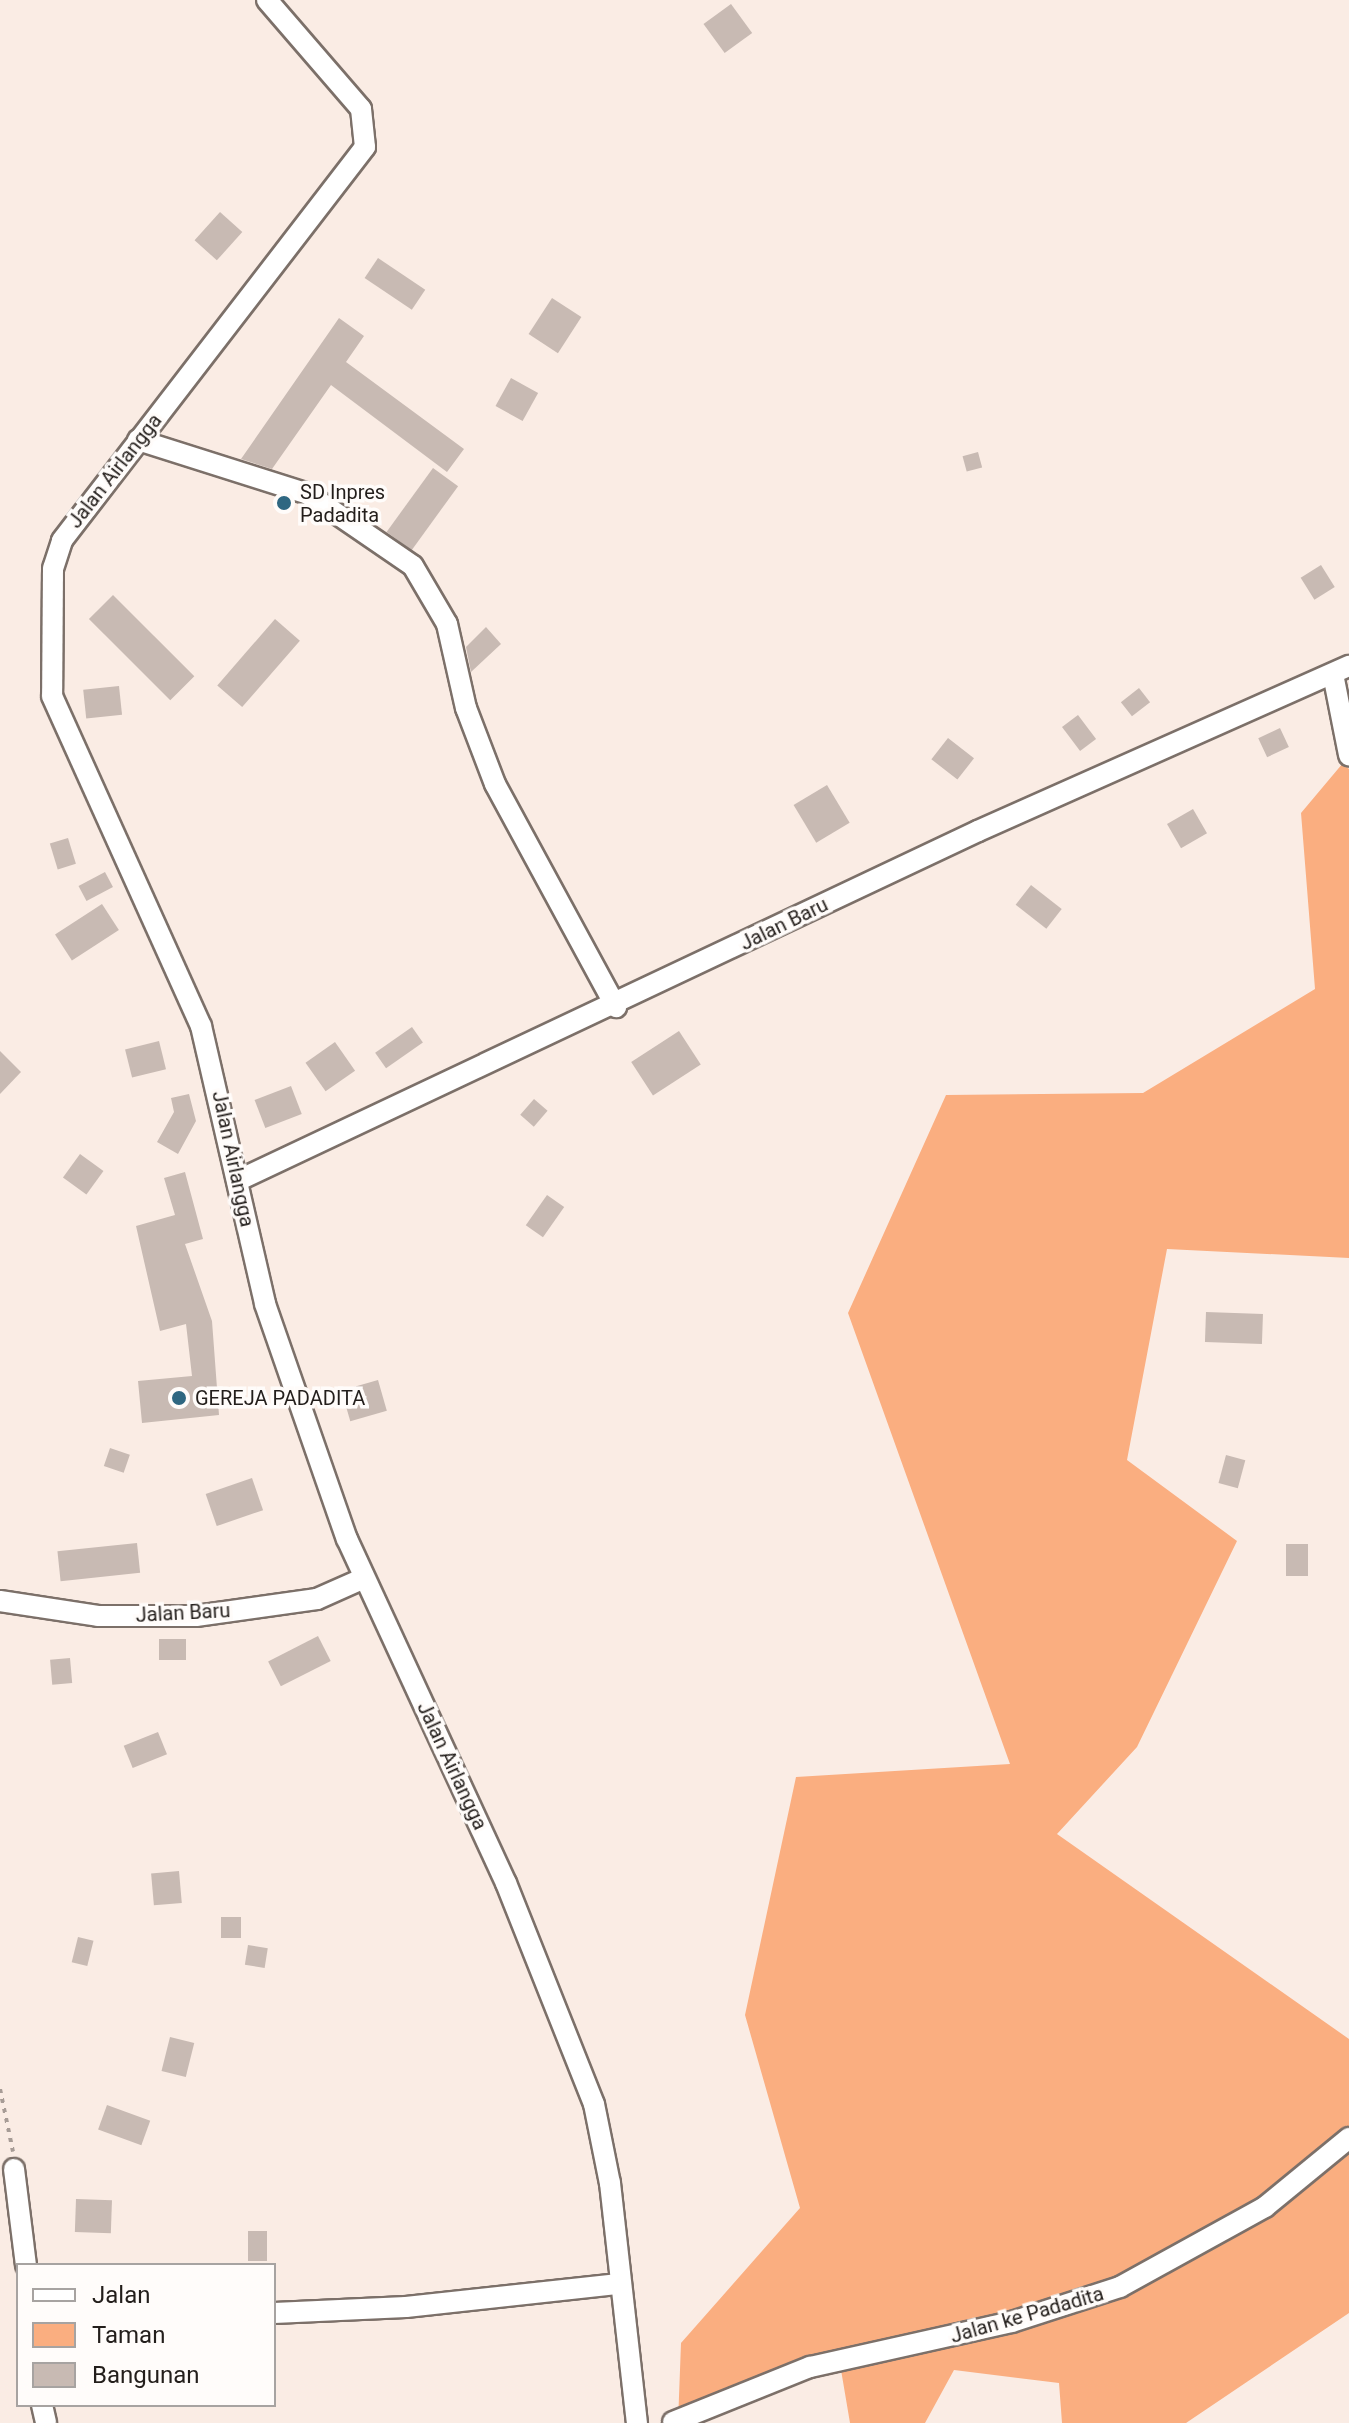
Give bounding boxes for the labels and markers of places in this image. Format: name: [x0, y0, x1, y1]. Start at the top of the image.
place label: SD Inpres Padadita: [300, 480, 385, 527]
marker: SD Inpres Padadita: [275, 494, 293, 512]
place label: GEREJA PADADITA: [195, 1386, 365, 1410]
marker: GEREJA PADADITA: [170, 1389, 188, 1407]

